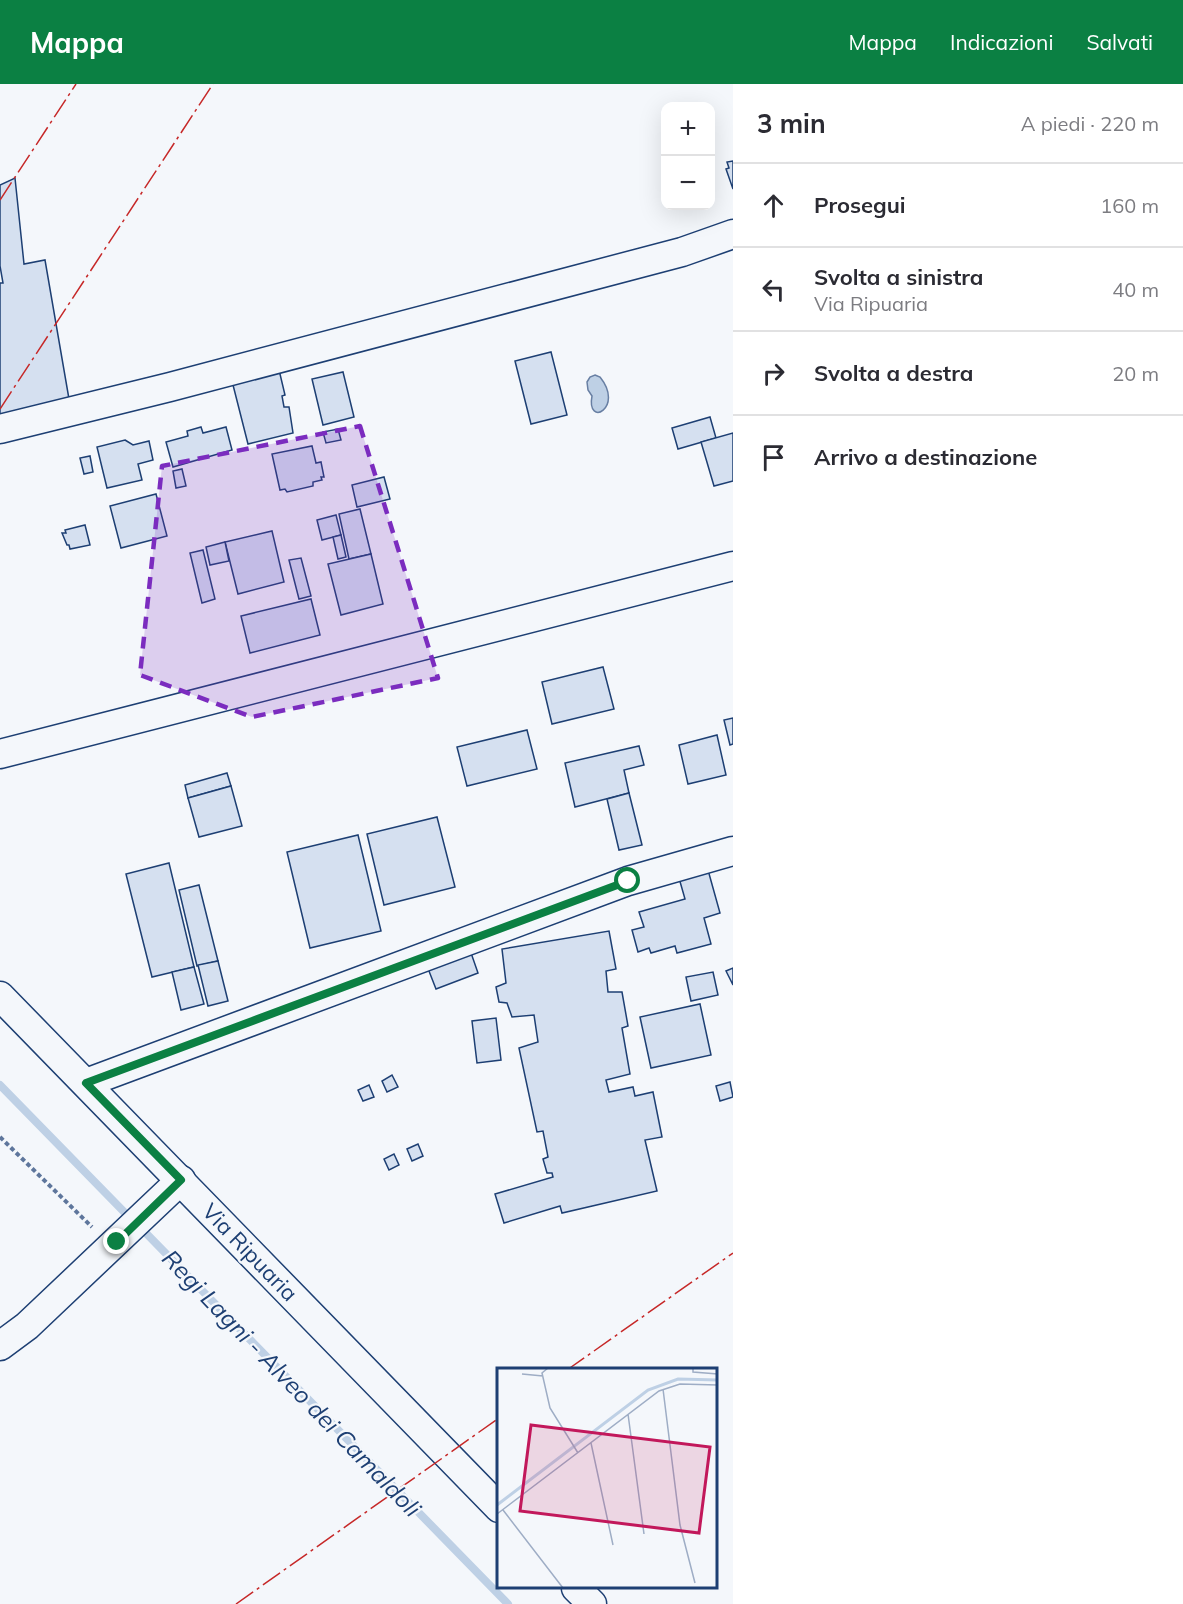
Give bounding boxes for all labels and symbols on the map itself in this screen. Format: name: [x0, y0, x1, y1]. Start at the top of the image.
route start: [614, 867, 640, 893]
street label: Via Ripuaria: [196, 1197, 304, 1307]
route end: [103, 1228, 129, 1254]
water label: Regi Lagni - Alveo dei Camaldoli: [156, 1243, 428, 1523]
inset map: [497, 1368, 718, 1589]

